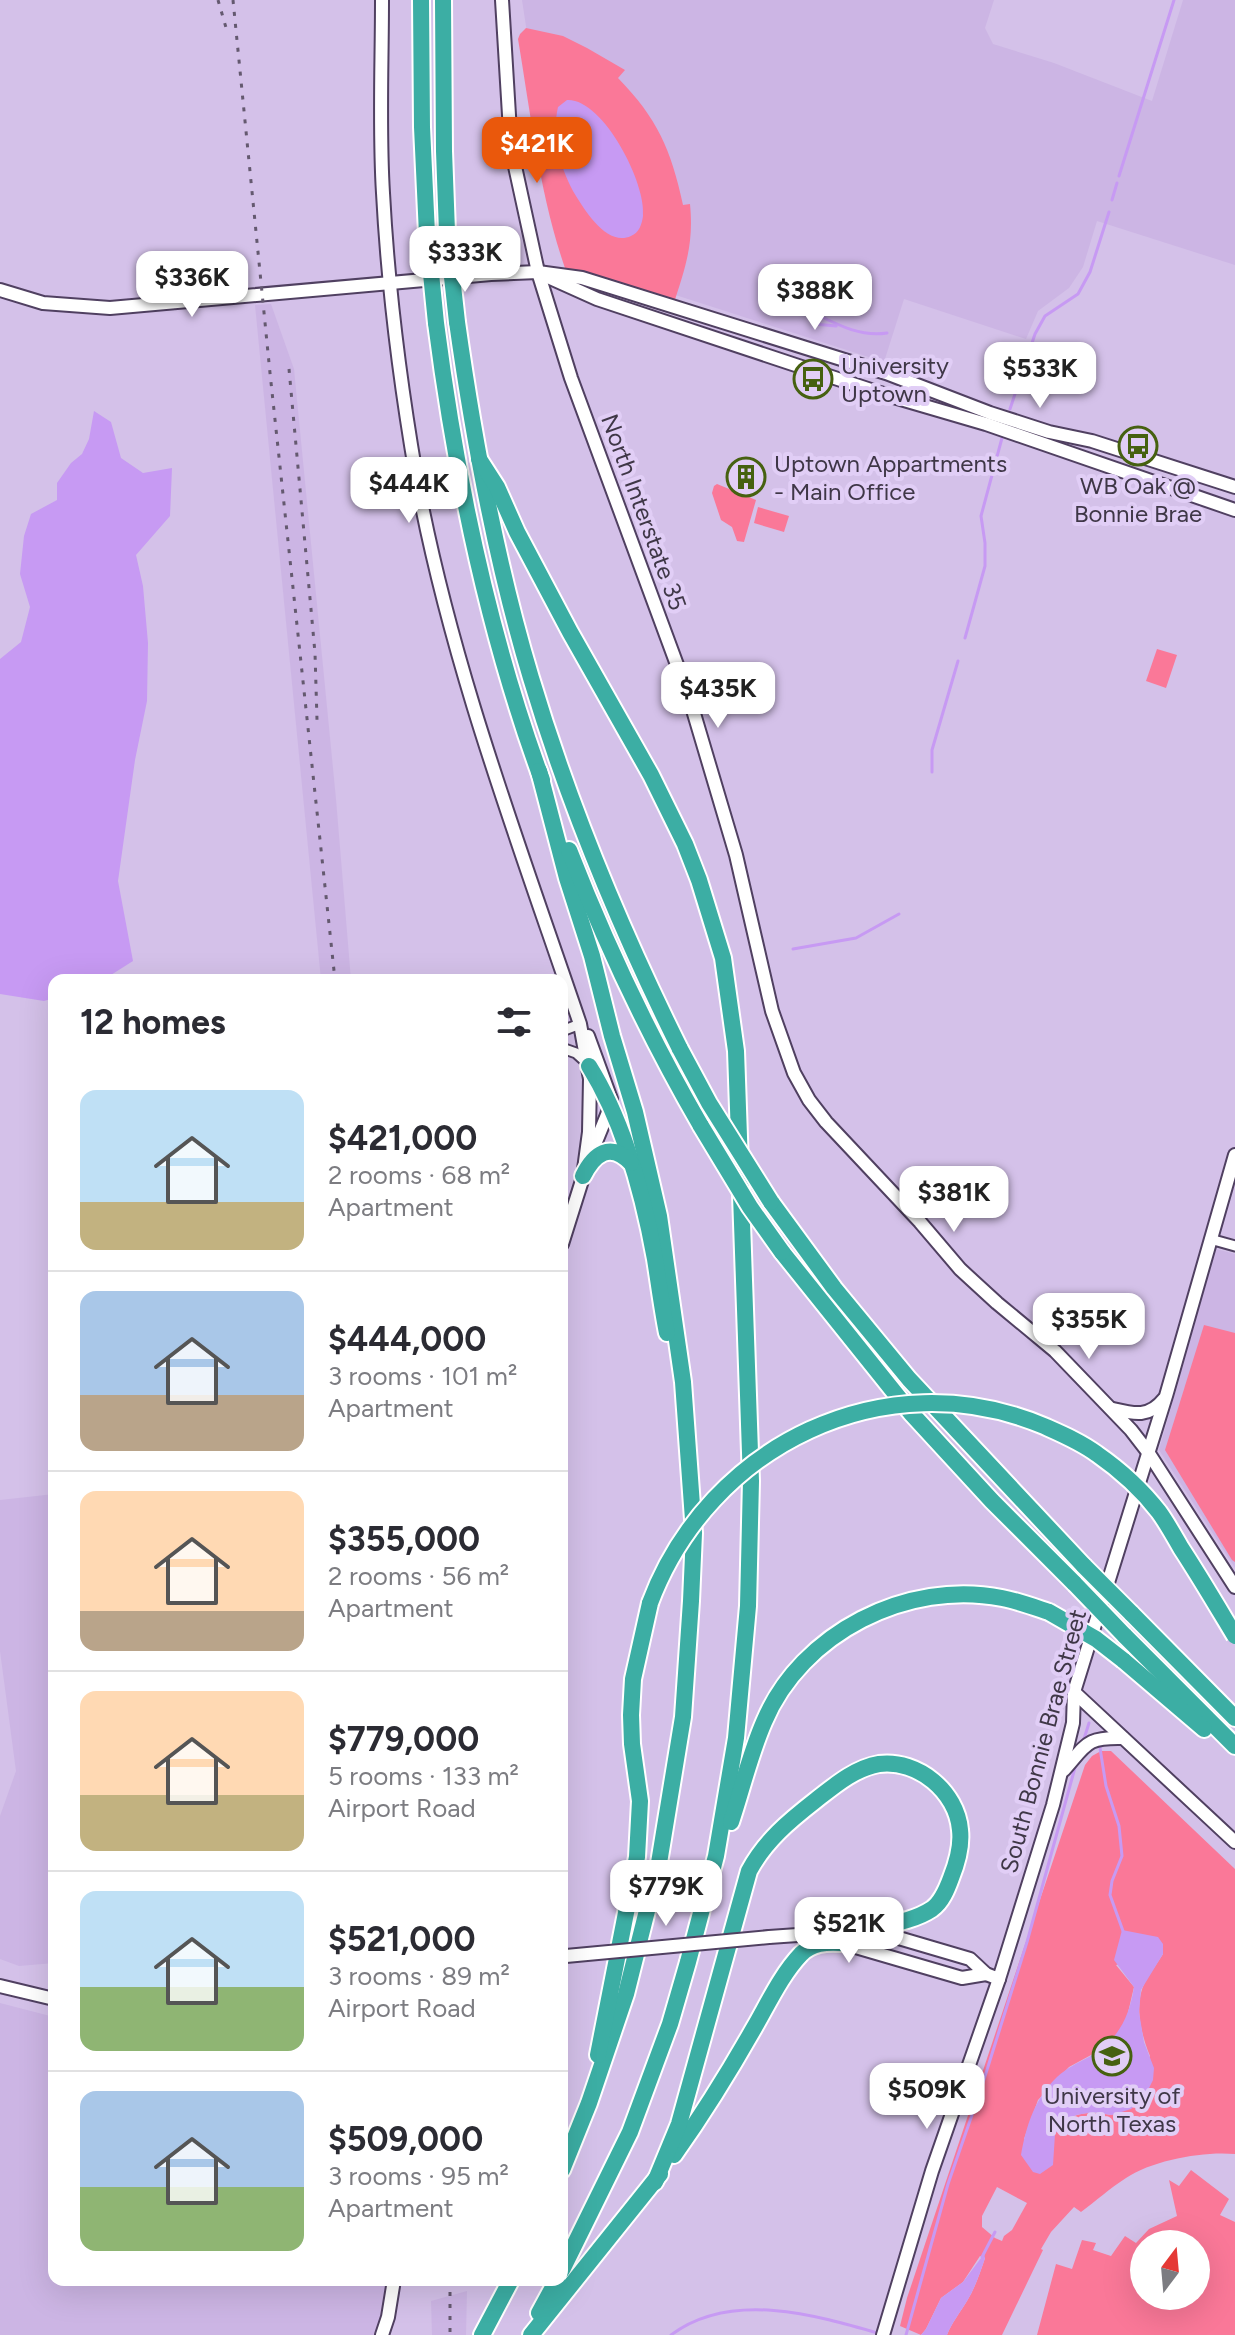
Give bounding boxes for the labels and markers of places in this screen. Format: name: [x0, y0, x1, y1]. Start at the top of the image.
pin: $421K: [481, 117, 593, 185]
pin: $333K: [409, 226, 521, 294]
pin: $336K: [136, 251, 248, 319]
pin: $388K: [759, 264, 871, 332]
pin: $533K: [984, 342, 1096, 410]
place label: University Uptown: [841, 351, 949, 408]
bus stop icon: University Uptown: [792, 358, 834, 400]
bus stop icon: WB Oak @ Bonnie Brae: [1117, 425, 1159, 467]
place label: Uptown Appartments - Main Office: [774, 449, 1007, 506]
building icon: Uptown Appartments - Main Office: [725, 456, 767, 498]
pin: $444K: [353, 457, 465, 525]
place label: WB Oak @ Bonnie Brae: [1074, 471, 1202, 528]
pin: $435K: [662, 662, 774, 730]
pin: $381K: [898, 1166, 1010, 1234]
pin: $355K: [1033, 1293, 1145, 1361]
pin: $779K: [610, 1860, 722, 1928]
pin: $521K: [793, 1897, 905, 1965]
school or university icon: University of North Texas: [1091, 2035, 1133, 2077]
pin: $509K: [871, 2063, 983, 2131]
place label: University of North Texas: [1044, 2081, 1180, 2138]

